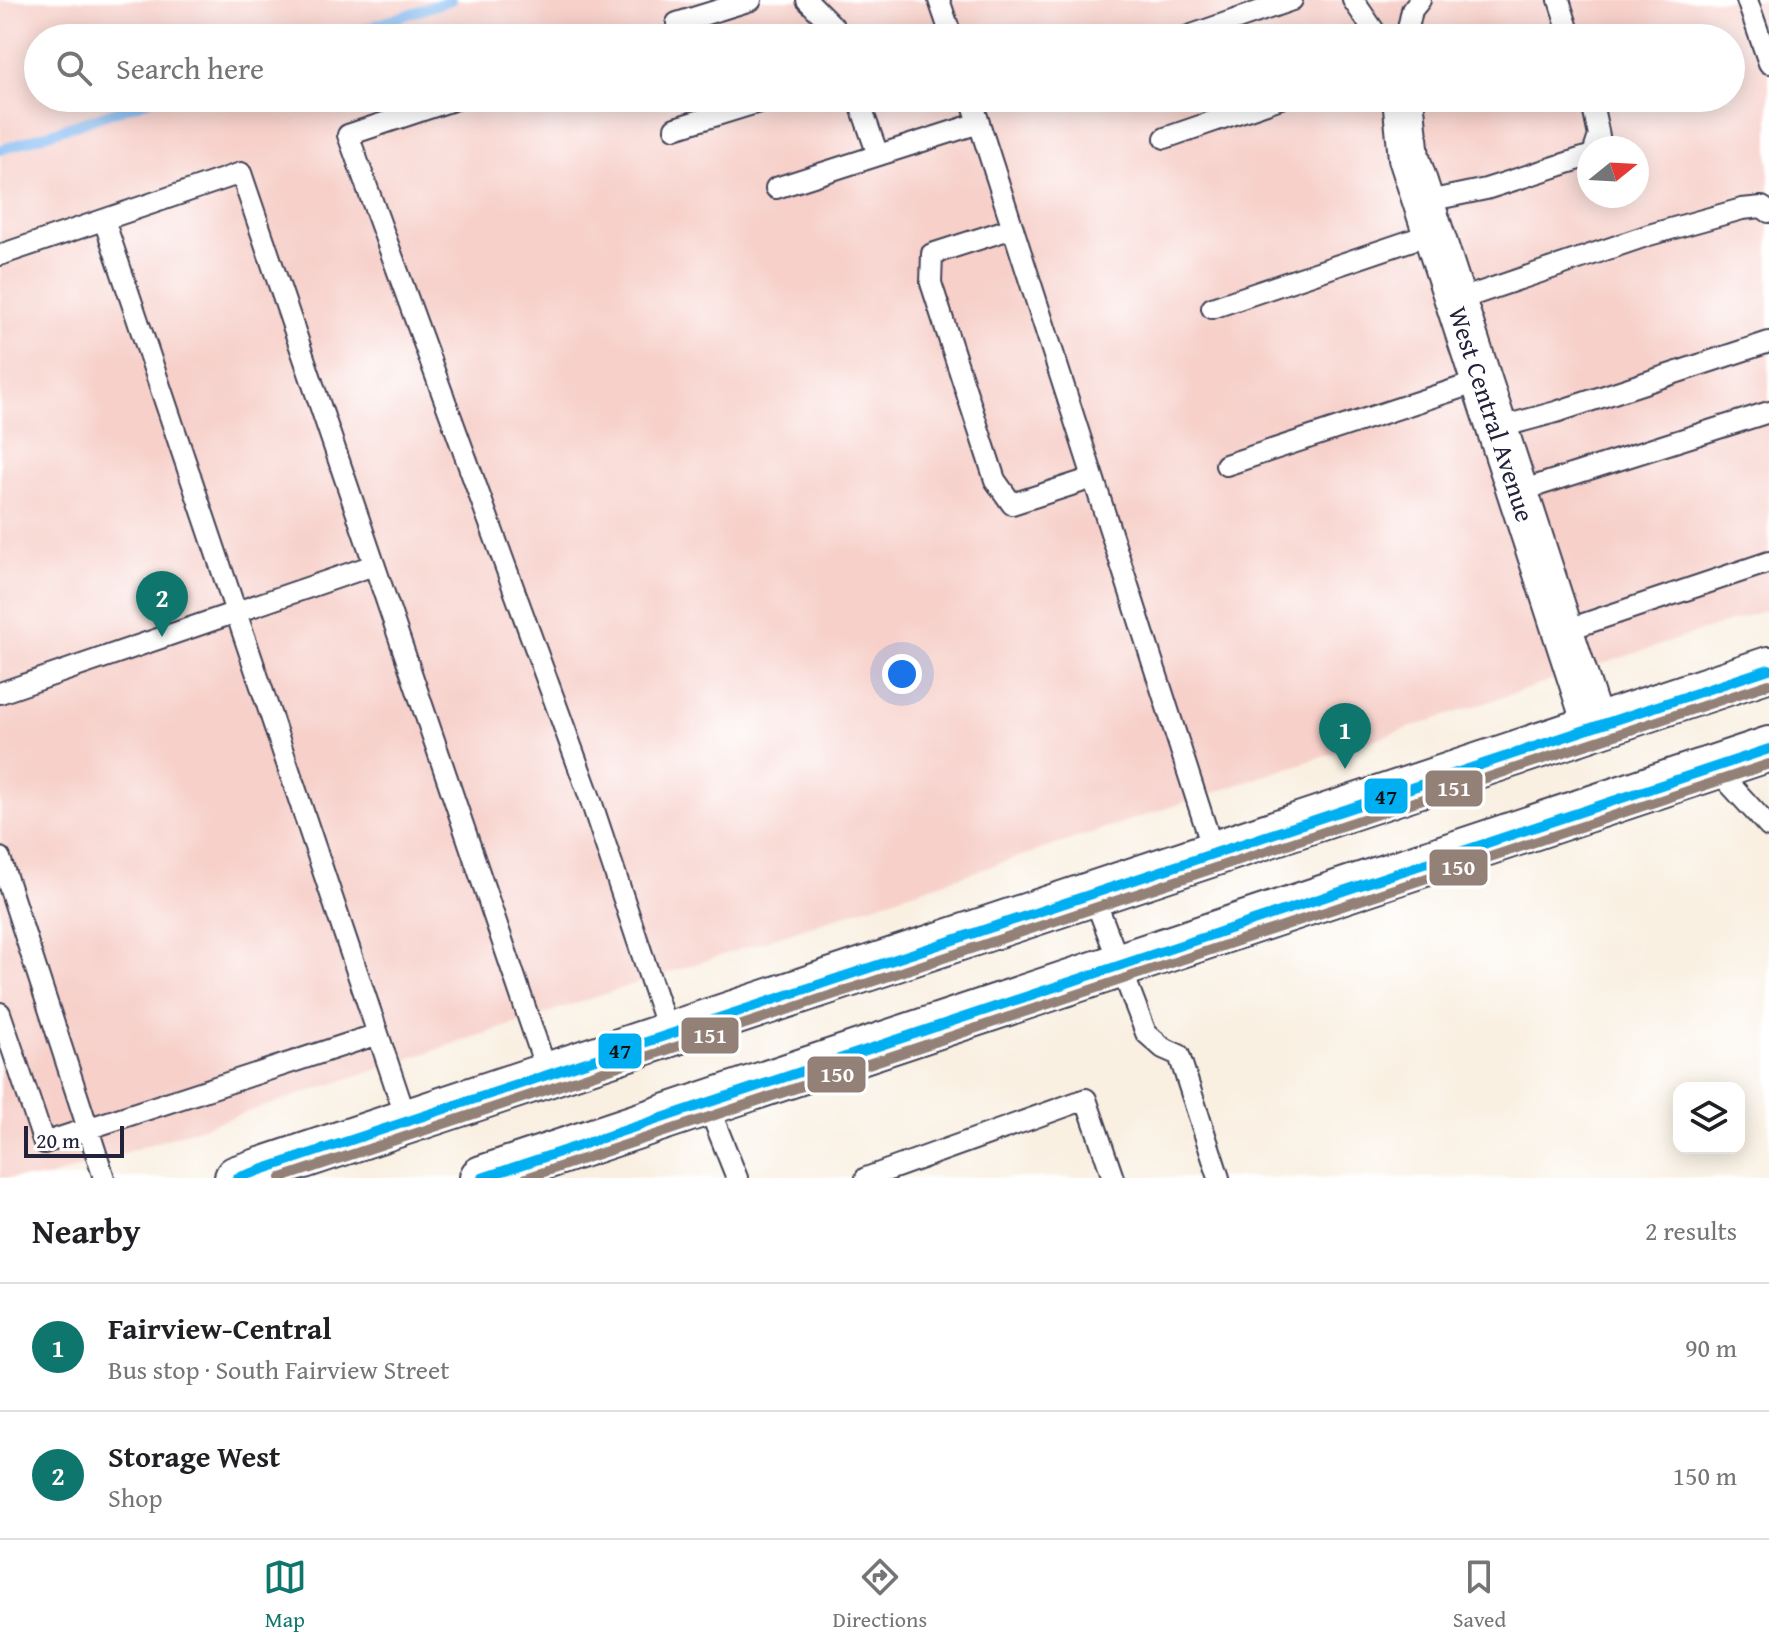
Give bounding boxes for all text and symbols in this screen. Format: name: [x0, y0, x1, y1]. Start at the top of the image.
search box: [24, 24, 1745, 112]
icon: search: [52, 46, 96, 90]
text: Search here: [116, 46, 264, 90]
north arrow: [1577, 136, 1649, 208]
street label: West Central Avenue: [1439, 301, 1545, 527]
pin: 2: [136, 571, 188, 637]
your location: [882, 654, 922, 694]
pin: 1: [1319, 703, 1371, 769]
line badge: 151: [1424, 769, 1484, 808]
text: 151: [1437, 772, 1471, 804]
line badge: 47: [1363, 777, 1409, 815]
text: 47: [1375, 780, 1397, 812]
line badge: 150: [1428, 848, 1489, 887]
text: 150: [1441, 851, 1475, 883]
line badge: 151: [680, 1016, 740, 1055]
text: 151: [693, 1019, 727, 1051]
line badge: 47: [597, 1032, 643, 1070]
text: 47: [609, 1034, 631, 1066]
line badge: 150: [806, 1055, 867, 1094]
text: 150: [820, 1058, 854, 1090]
map controls: [1673, 1082, 1745, 1154]
button: layers: [1673, 1082, 1745, 1154]
scale bar: [24, 1122, 124, 1158]
text: 20 m: [36, 1124, 80, 1156]
text: Nearby: [32, 1206, 141, 1255]
text: 2 results: [1645, 1211, 1737, 1250]
text: Fairview-Central: [108, 1306, 332, 1350]
text: 1: [51, 1328, 65, 1367]
text: 90 m: [1685, 1328, 1737, 1367]
text: Bus stop · South Fairview Street: [108, 1350, 449, 1389]
text: Storage West: [108, 1434, 280, 1478]
text: 2: [51, 1456, 65, 1495]
text: 150 m: [1672, 1456, 1737, 1495]
text: Shop: [108, 1478, 163, 1517]
tab: Map: [263, 1555, 307, 1635]
tab: Directions: [833, 1555, 927, 1635]
tab: Saved: [1453, 1555, 1506, 1635]

